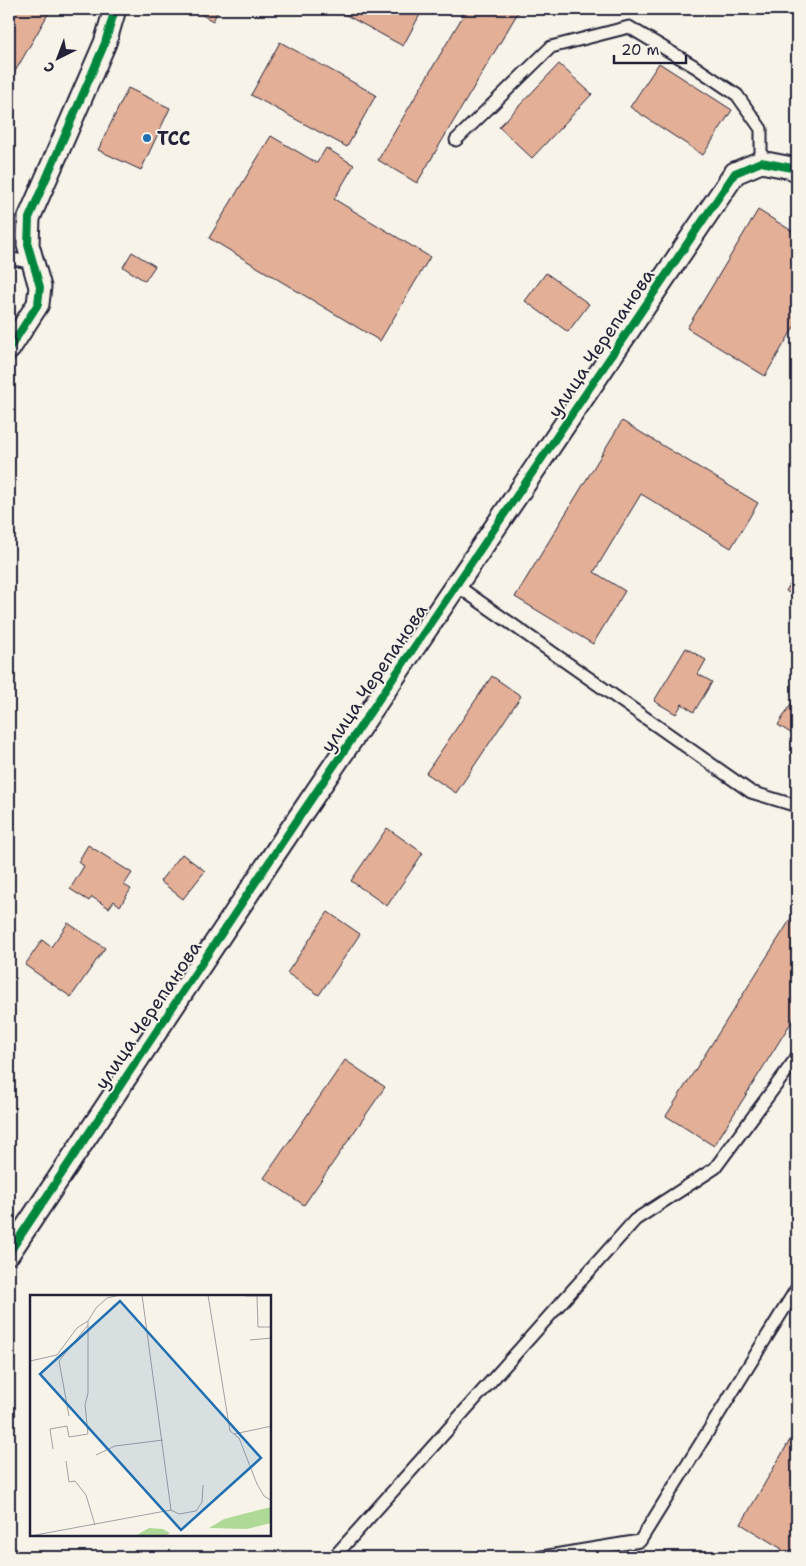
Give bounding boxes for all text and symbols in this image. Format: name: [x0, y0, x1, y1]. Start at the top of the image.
north arrow: [32, 32, 82, 82]
scale bar: [614, 32, 686, 64]
text: 20 m: [621, 40, 660, 60]
text: С: [40, 58, 59, 77]
place label: ТСС: [157, 126, 190, 151]
marker: ТСС: [141, 132, 153, 144]
street label: улица Черепанова: [542, 264, 660, 422]
street label: улица Черепанова: [315, 599, 433, 757]
street label: улица Черепанова: [89, 936, 207, 1094]
inset map: [30, 1295, 271, 1536]

